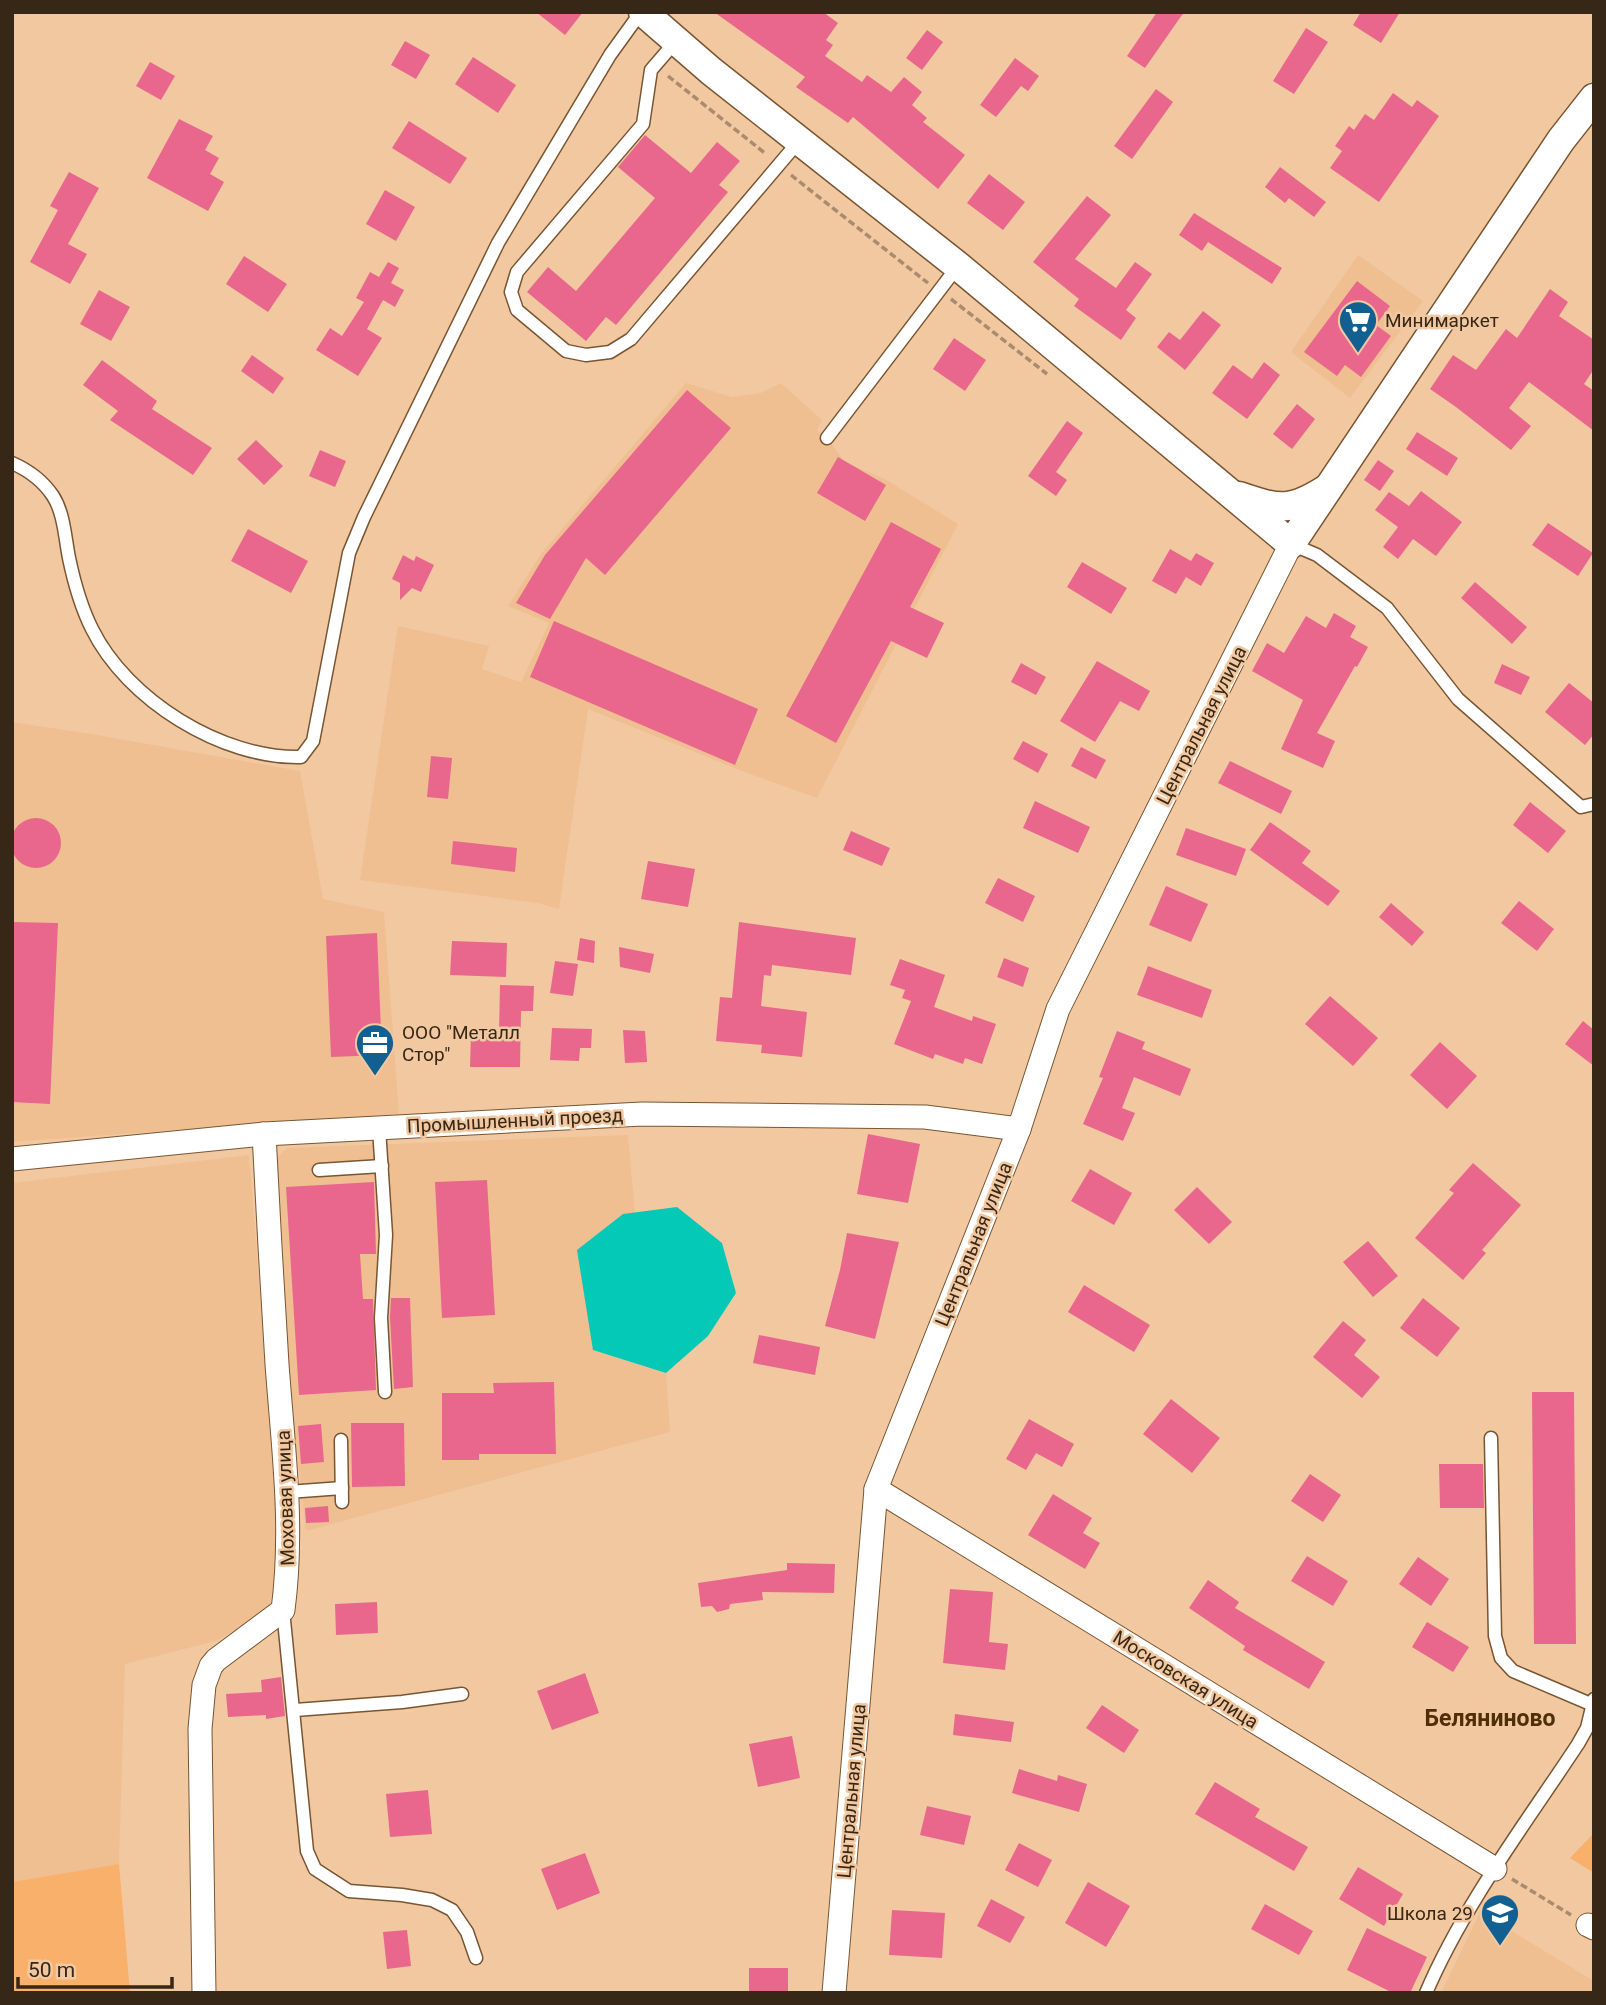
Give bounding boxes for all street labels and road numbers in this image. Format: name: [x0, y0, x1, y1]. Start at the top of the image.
street label: Центральная улица: [1151, 642, 1251, 808]
street label: Промышленный проезд: [406, 1103, 624, 1138]
street label: Центральная улица: [930, 1159, 1017, 1330]
street label: Моховая улица: [272, 1430, 299, 1566]
street label: Московская улица: [1109, 1625, 1263, 1733]
street label: Центральная улица: [832, 1703, 871, 1879]

